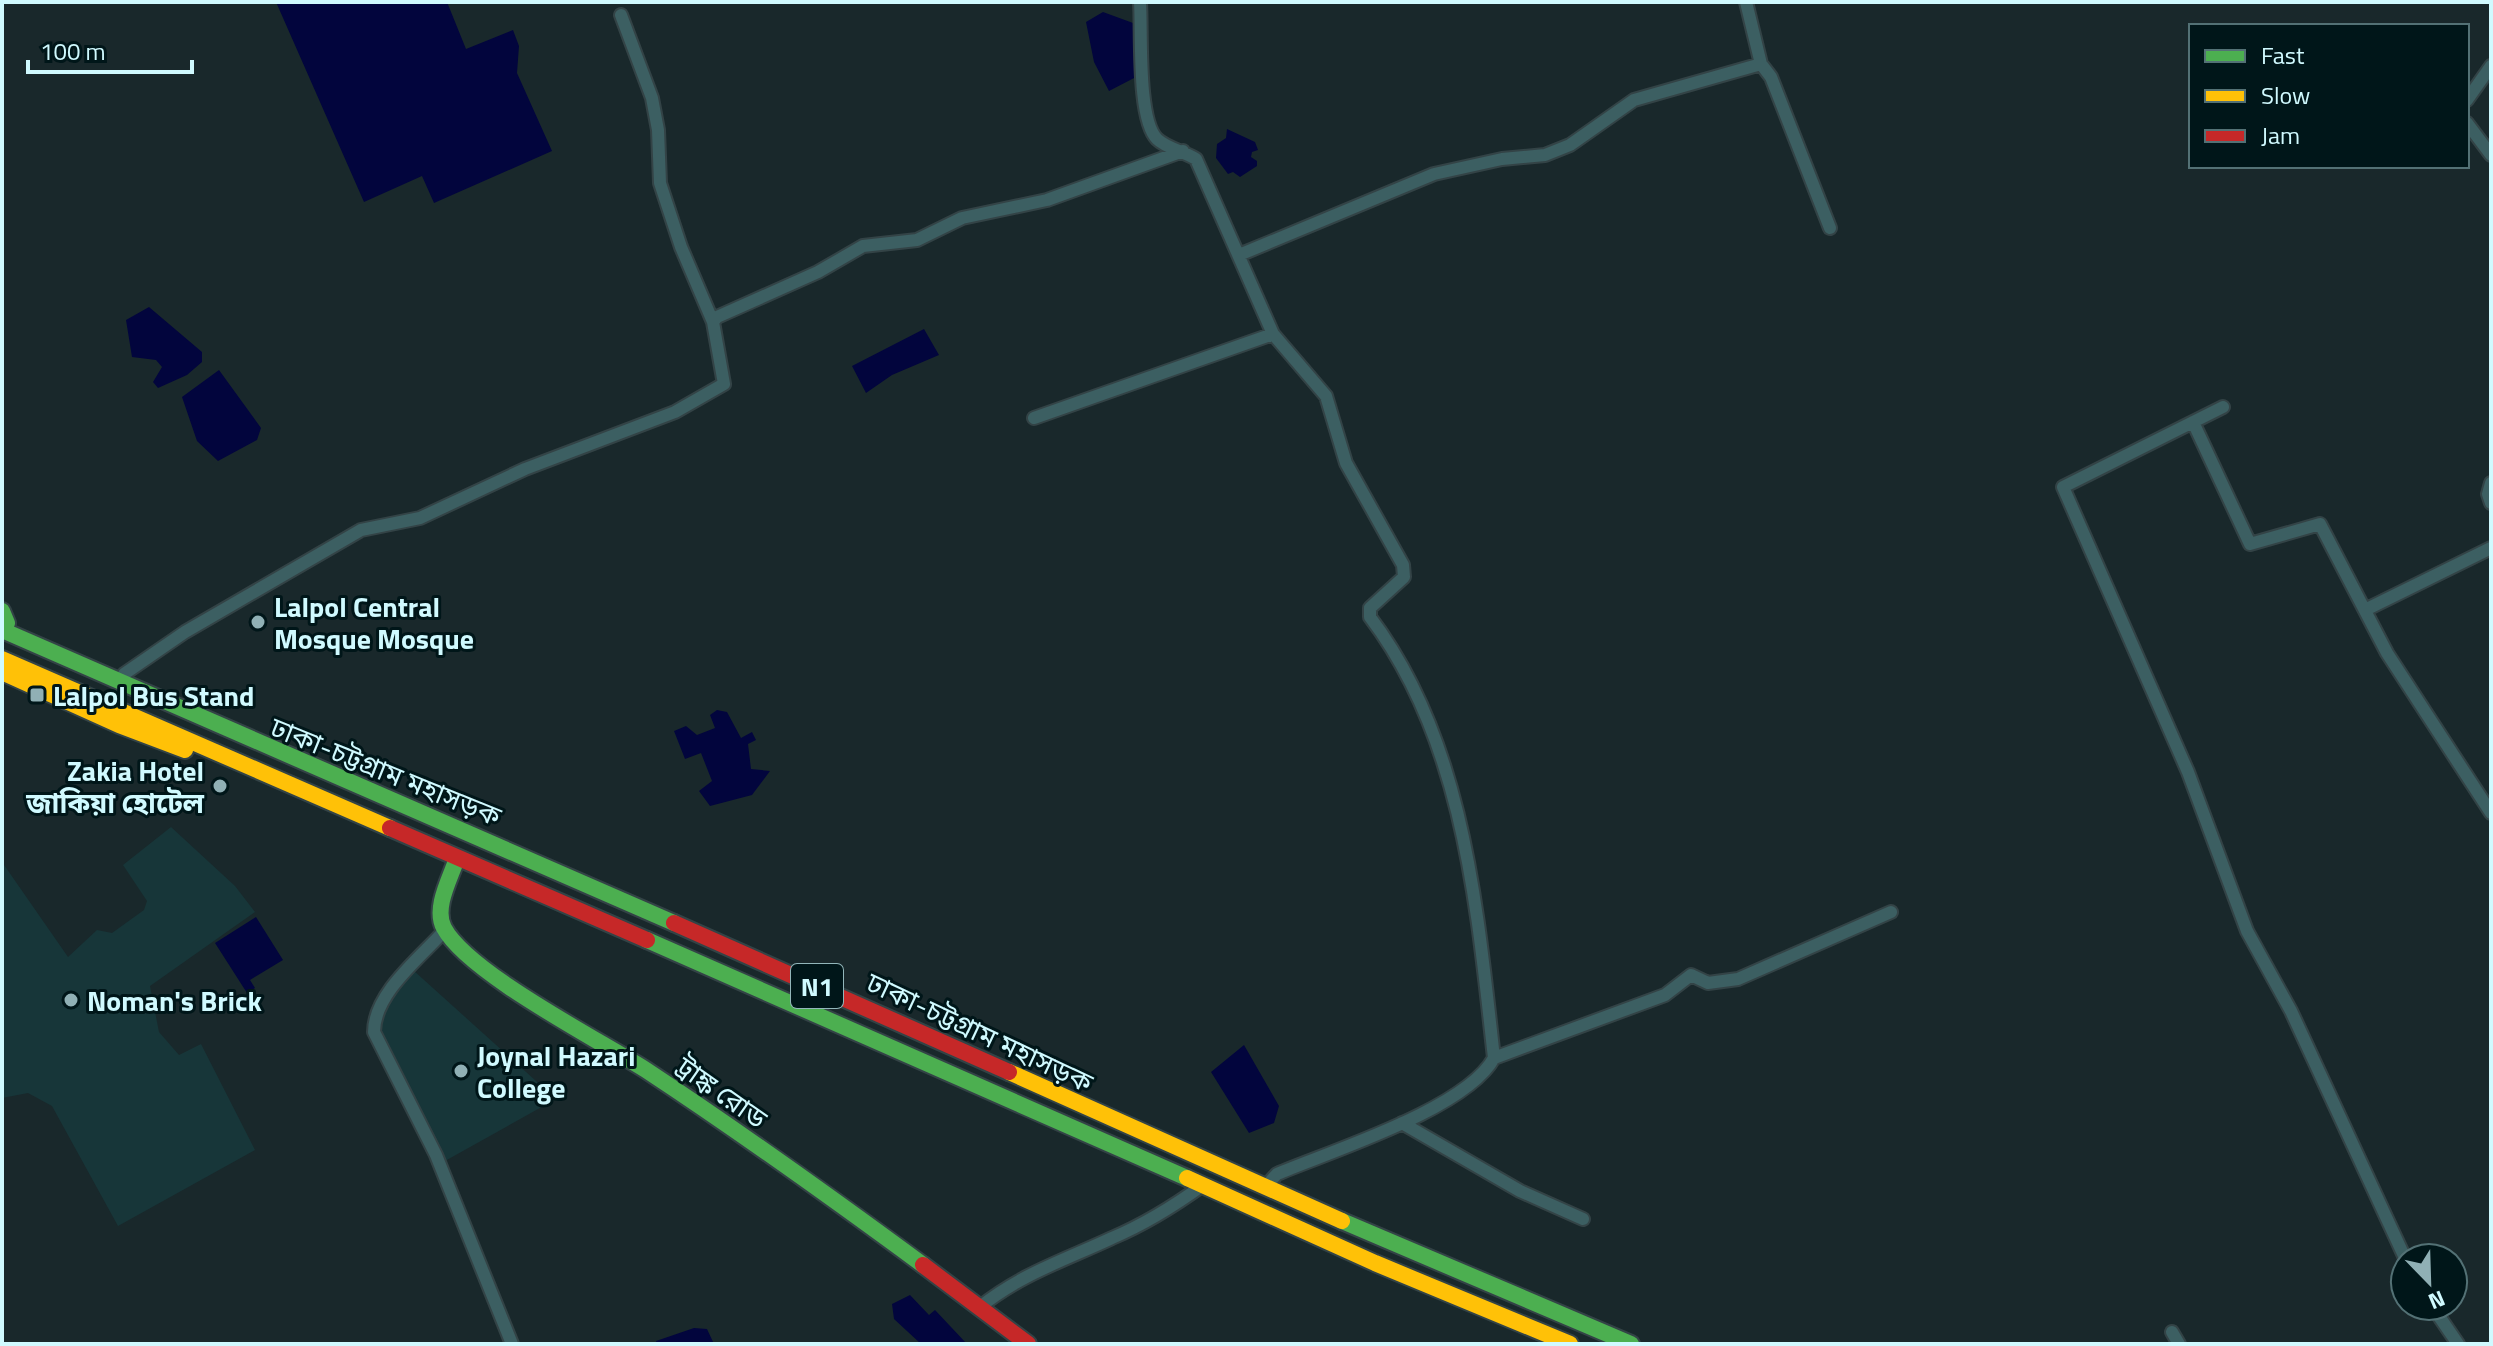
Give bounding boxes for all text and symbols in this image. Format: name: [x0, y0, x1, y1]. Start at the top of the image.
scale bar: [28, 24, 192, 74]
legend: [2189, 24, 2469, 168]
text: 100 m: [40, 33, 106, 69]
text: Fast: [2261, 37, 2305, 73]
text: Slow: [2261, 77, 2310, 113]
text: Jam: [2261, 117, 2300, 153]
place label: Lalpol Central Mosque Mosque: [274, 585, 474, 660]
marker: Lalpol Central Mosque Mosque: [249, 613, 267, 631]
place label: Lalpol Bus Stand: [53, 674, 254, 717]
marker: Lalpol Bus Stand: [28, 686, 46, 704]
street label: ঢাকা-চট্টগ্রাম মহাসড়ক: [263, 705, 508, 837]
place label: Zakia Hotel জাকিয়া হোটেল: [25, 749, 205, 824]
marker: Zakia Hotel জাকিয়া হোটেল: [211, 777, 229, 795]
street label: ঢাকা-চট্টগ্রাম মহাসড়ক: [859, 960, 1101, 1104]
road number: N1: [791, 964, 843, 1008]
place label: Noman's Brick: [87, 979, 262, 1022]
marker: Noman's Brick: [62, 991, 80, 1009]
place label: Joynal Hazari College: [477, 1034, 635, 1109]
street label: ট্রাঙ্ক রোড: [667, 1044, 777, 1140]
marker: Joynal Hazari College: [452, 1062, 470, 1080]
north arrow: [2389, 1242, 2469, 1322]
text: N: [2423, 1282, 2450, 1319]

